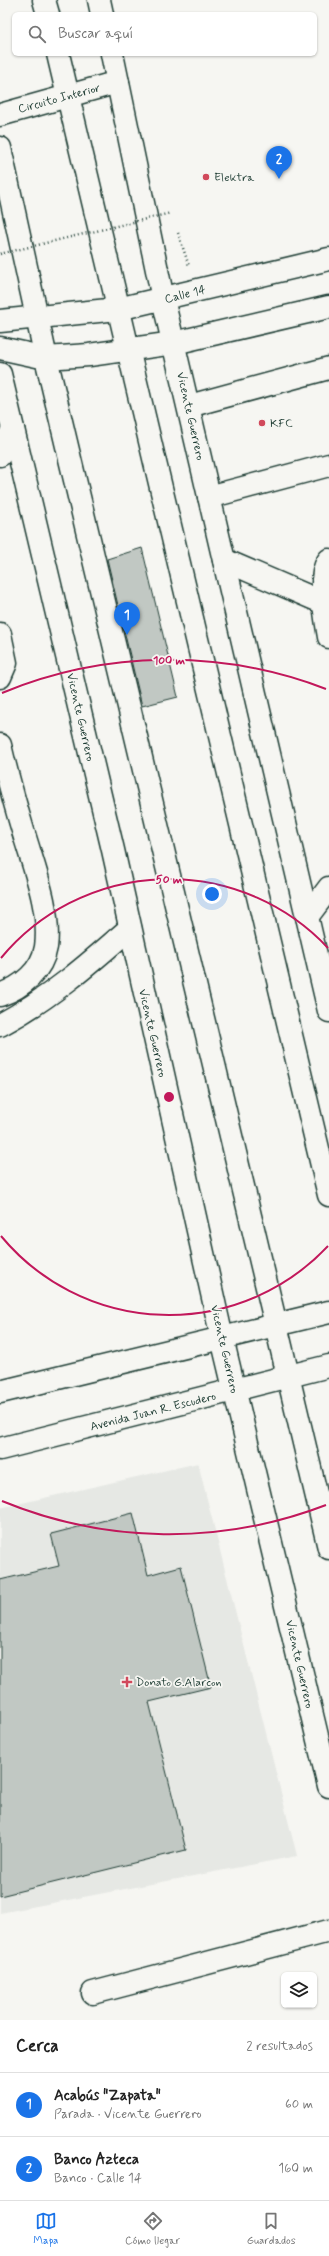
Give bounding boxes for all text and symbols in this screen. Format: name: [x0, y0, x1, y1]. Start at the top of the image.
search box: [12, 12, 317, 56]
icon: search: [26, 23, 48, 45]
text: Buscar aquí: [58, 24, 133, 44]
street label: Circuito Interior: [16, 80, 102, 118]
pin: 2: [266, 146, 292, 179]
place label: Elektra: [214, 170, 255, 186]
marker: Elektra: [201, 172, 211, 182]
street label: Calle 14: [163, 282, 207, 308]
street label: Vicente Guerrero: [172, 371, 208, 462]
place label: KFC: [270, 416, 293, 432]
marker: KFC: [257, 418, 267, 428]
pin: 1: [114, 602, 140, 635]
text: 100 m: [153, 653, 186, 669]
street label: Vicente Guerrero: [62, 672, 98, 763]
text: 50 m: [156, 872, 183, 888]
your location: [202, 884, 222, 904]
street label: Vicente Guerrero: [134, 988, 170, 1079]
centre of rings: [162, 1090, 176, 1104]
street label: Vicente Guerrero: [206, 1304, 242, 1395]
street label: Avenida Juan R. Escudero: [89, 1388, 218, 1435]
street label: Vicente Guerrero: [281, 1619, 317, 1710]
place label: Donato G.Alarcon: [136, 1675, 222, 1691]
marker: Donato G.Alarcon: [121, 1676, 133, 1688]
map controls: [281, 1972, 317, 2008]
button: layers: [281, 1972, 317, 2008]
text: Cerca: [16, 2035, 59, 2057]
text: 2 resultados: [246, 2038, 313, 2055]
text: Acabús "Zapata": [54, 2086, 161, 2106]
text: 1: [26, 2096, 32, 2113]
text: 60 m: [285, 2096, 313, 2113]
text: Parada · Vicente Guerrero: [54, 2106, 202, 2123]
text: Banco Azteca: [54, 2150, 139, 2170]
text: 2: [26, 2160, 32, 2177]
text: 160 m: [278, 2160, 313, 2177]
text: Banco · Calle 14: [54, 2170, 142, 2187]
tab: Mapa: [33, 2210, 58, 2248]
tab: Cómo llegar: [125, 2210, 180, 2248]
tab: Guardados: [247, 2210, 296, 2248]

